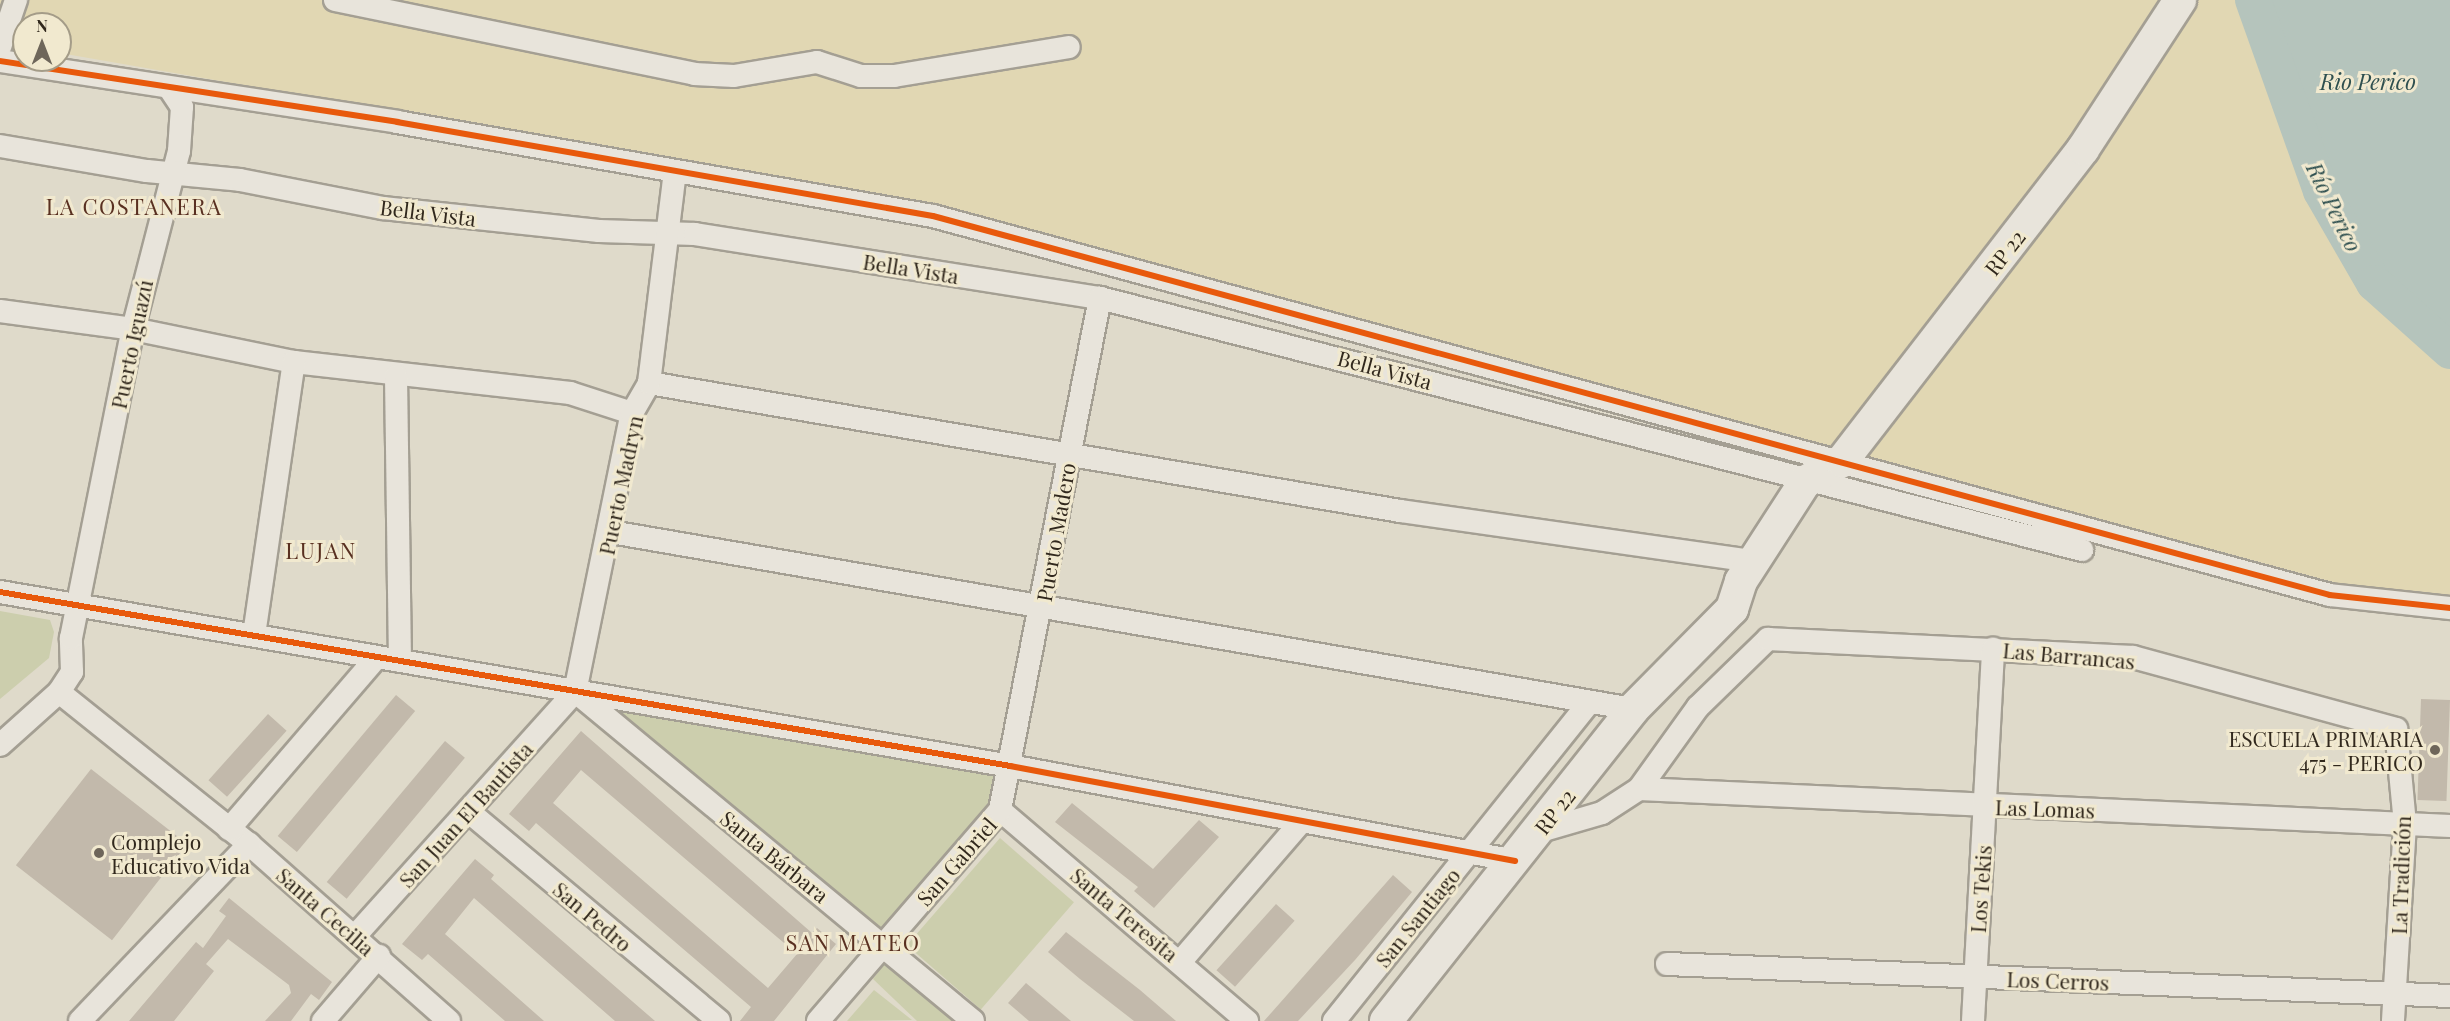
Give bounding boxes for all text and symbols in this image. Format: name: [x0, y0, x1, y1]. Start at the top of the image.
north arrow: [12, 12, 72, 72]
text: N: [36, 15, 48, 36]
water label: Rio Perico: [2320, 69, 2416, 95]
water label: Río Perico: [2301, 158, 2367, 256]
district label: LA COSTANERA: [46, 194, 222, 220]
street label: Bella Vista: [378, 194, 478, 230]
street label: RP 22: [1978, 224, 2030, 280]
street label: Bella Vista: [861, 248, 961, 288]
street label: Puerto Iguazú: [105, 277, 157, 411]
street label: Bella Vista: [1335, 344, 1435, 394]
street label: Puerto Madryn: [593, 413, 647, 557]
street label: Puerto Madero: [1030, 461, 1080, 603]
district label: LUJAN: [285, 538, 357, 564]
street label: Las Barrancas: [2002, 637, 2136, 673]
place label: ESCUELA PRIMARIA 475 - PERICO: [2228, 725, 2423, 775]
street label: San Juan El Bautista: [393, 736, 537, 892]
marker: ESCUELA PRIMARIA 475 - PERICO: [2428, 743, 2442, 757]
street label: RP 22: [1528, 783, 1580, 839]
street label: Las Lomas: [1995, 794, 2095, 822]
street label: Santa Bárbara: [716, 805, 834, 907]
street label: San Gabriel: [911, 812, 1001, 910]
street label: La Tradición: [2385, 815, 2415, 935]
place label: Complejo Educativo Vida: [111, 828, 251, 878]
street label: Los Tekis: [1964, 844, 1996, 934]
marker: Complejo Educativo Vida: [92, 846, 106, 860]
street label: Santa Cecilia: [272, 862, 380, 960]
street label: Santa Teresita: [1066, 862, 1184, 966]
street label: San Santiago: [1369, 862, 1465, 972]
street label: San Pedro: [549, 876, 637, 956]
district label: SAN MATEO: [786, 930, 920, 956]
street label: Los Cerros: [2006, 966, 2110, 994]

